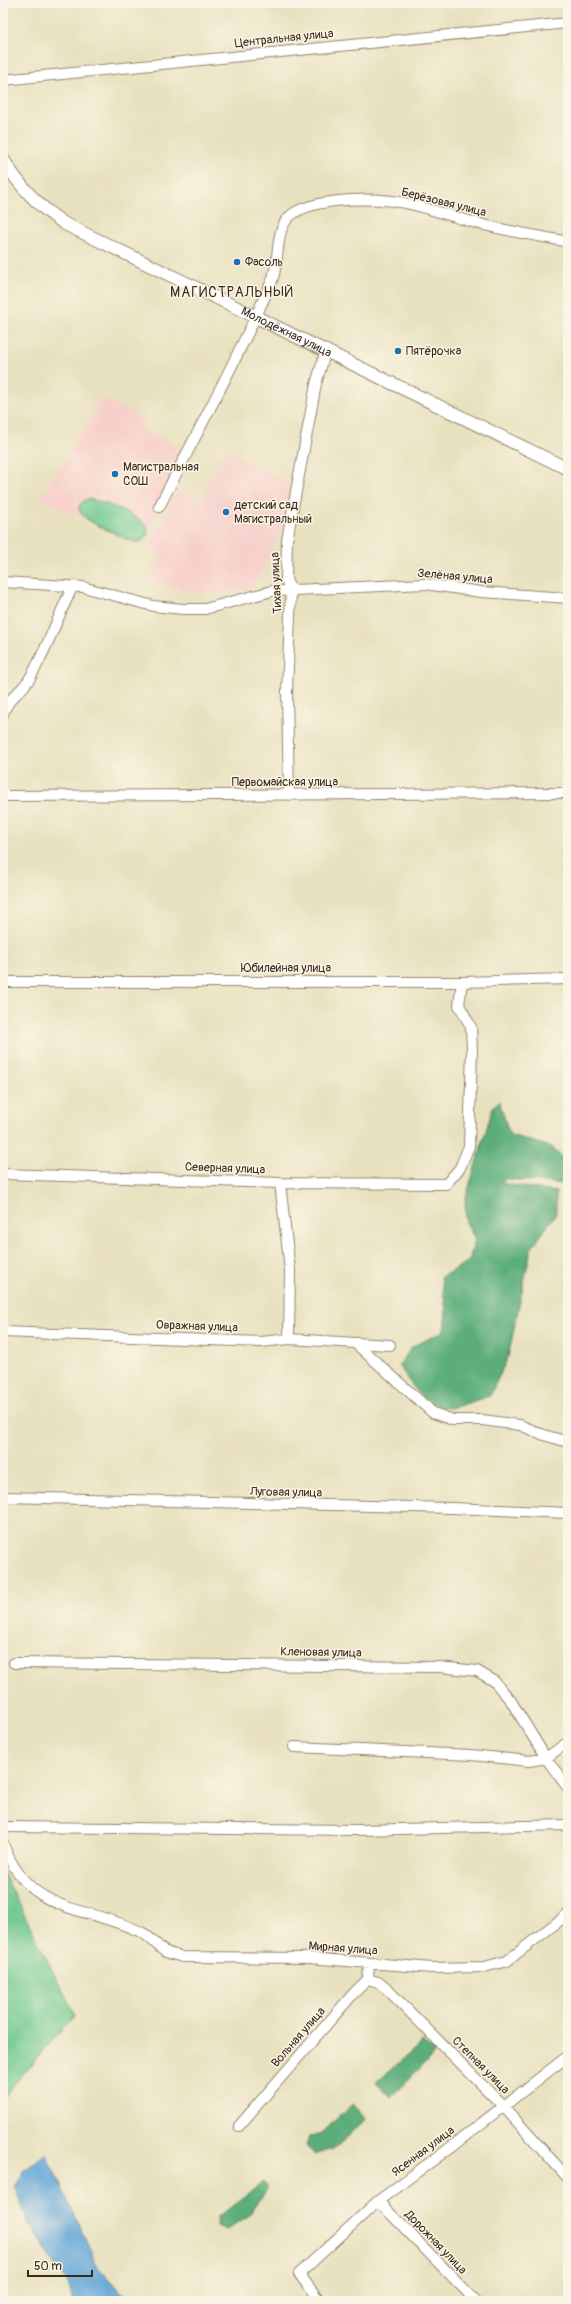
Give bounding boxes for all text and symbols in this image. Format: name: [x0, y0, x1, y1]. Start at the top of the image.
street label: Центральная улица: [234, 26, 335, 51]
street label: Берёзовая улица: [400, 185, 488, 220]
place label: Фасоль: [245, 255, 283, 270]
marker: Фасоль: [232, 257, 242, 267]
district label: МАГИСТРАЛЬНЫЙ: [170, 284, 294, 301]
street label: Молодёжная улица: [239, 304, 334, 361]
place label: Пятёрочка: [406, 344, 462, 359]
marker: Пятёрочка: [393, 346, 403, 356]
place label: Магистральная СОШ: [123, 460, 199, 489]
marker: Магистральная СОШ: [110, 469, 120, 479]
place label: детский сад Магистральный: [234, 498, 312, 527]
marker: детский сад Магистральный: [221, 507, 231, 517]
street label: Тихая улица: [267, 551, 286, 614]
street label: Зелёная улица: [417, 566, 494, 587]
street label: Первомайская улица: [232, 775, 339, 790]
street label: Юбилейная улица: [241, 961, 332, 976]
street label: Северная улица: [184, 1160, 266, 1177]
street label: Овражная улица: [156, 1318, 239, 1335]
street label: Луговая улица: [249, 1484, 323, 1501]
street label: Кленовая улица: [280, 1644, 362, 1661]
street label: Мирная улица: [308, 1939, 378, 1958]
street label: Вольная улица: [268, 2004, 329, 2070]
street label: Степная улица: [449, 2033, 513, 2098]
street label: Ясенная улица: [389, 2123, 458, 2180]
street label: Дорожная улица: [401, 2207, 470, 2278]
scale bar: [28, 2252, 92, 2278]
text: 50 m: [34, 2259, 62, 2274]

